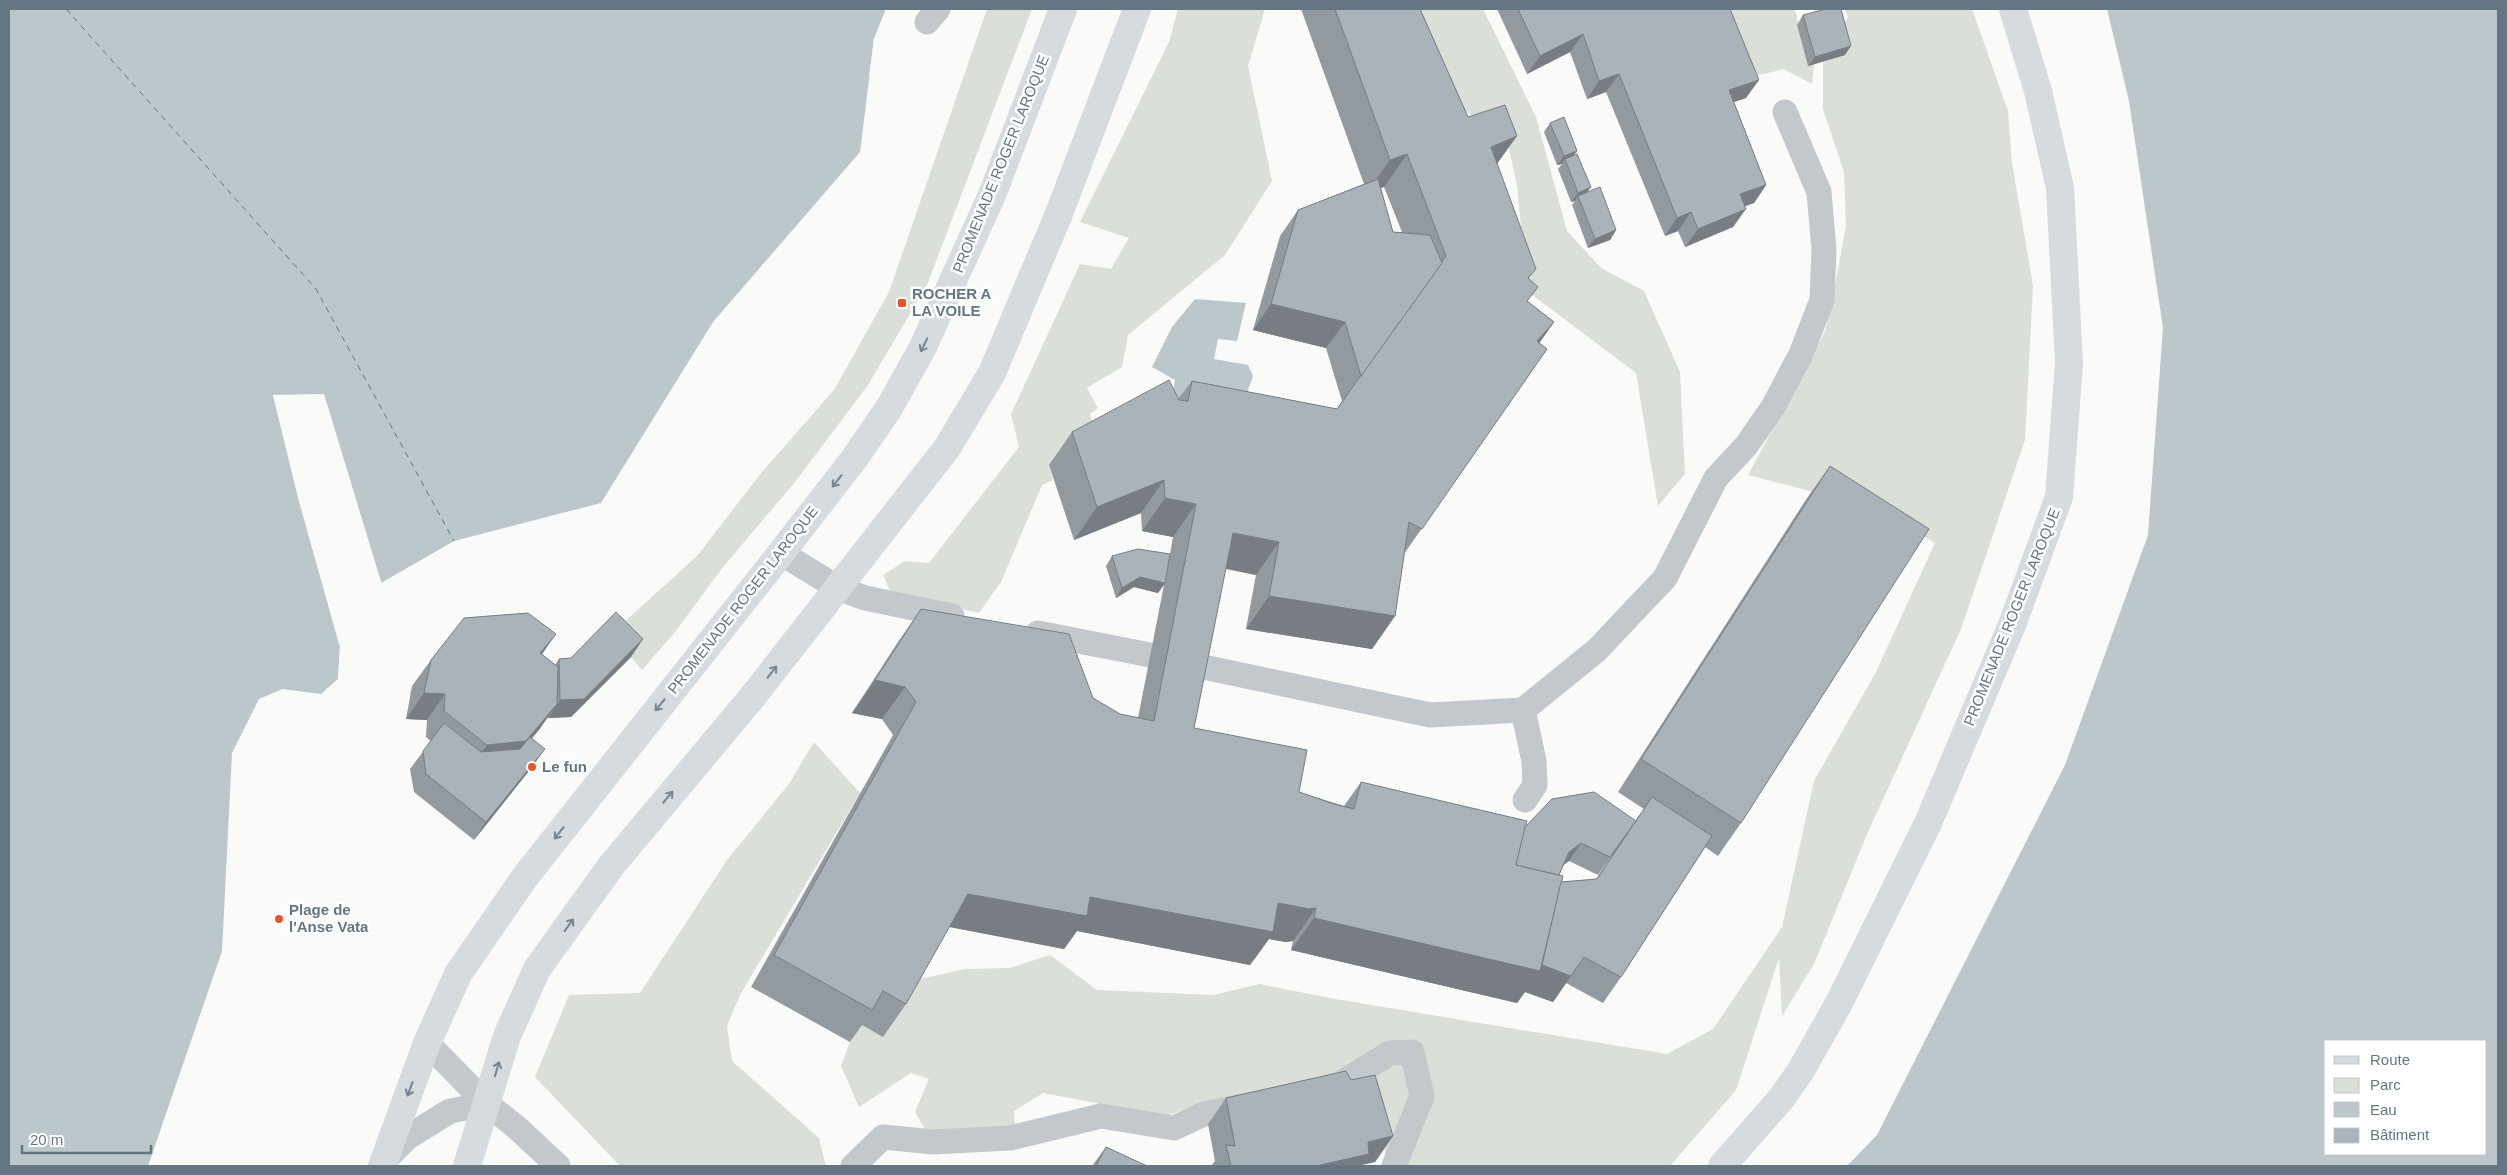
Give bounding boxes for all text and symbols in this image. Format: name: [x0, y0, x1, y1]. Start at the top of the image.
street label: PROMENADE ROGER LAROQUE: [949, 52, 1052, 275]
place label: ROCHER A LA VOILE: [912, 285, 992, 319]
marker: ROCHER A LA VOILE: [896, 297, 908, 309]
one-way arrow: [919, 337, 928, 352]
one-way arrow: [831, 475, 842, 488]
street label: PROMENADE ROGER LAROQUE: [664, 503, 821, 697]
street label: PROMENADE ROGER LAROQUE: [1960, 505, 2063, 728]
one-way arrow: [767, 666, 778, 679]
one-way arrow: [654, 698, 665, 711]
place label: Le fun: [542, 758, 587, 775]
marker: Le fun: [526, 761, 538, 773]
one-way arrow: [663, 790, 674, 803]
one-way arrow: [554, 826, 565, 839]
place label: Plage de l'Anse Vata: [289, 901, 369, 935]
marker: Plage de l'Anse Vata: [273, 913, 285, 925]
one-way arrow: [563, 919, 574, 932]
legend: [2324, 1040, 2487, 1155]
text: Route: [2370, 1051, 2410, 1068]
one-way arrow: [493, 1062, 503, 1078]
text: Parc: [2370, 1076, 2401, 1093]
one-way arrow: [405, 1080, 414, 1096]
text: Eau: [2370, 1101, 2397, 1118]
scale bar: [22, 1122, 151, 1154]
text: Bâtiment: [2370, 1126, 2430, 1143]
text: 20 m: [30, 1131, 63, 1148]

